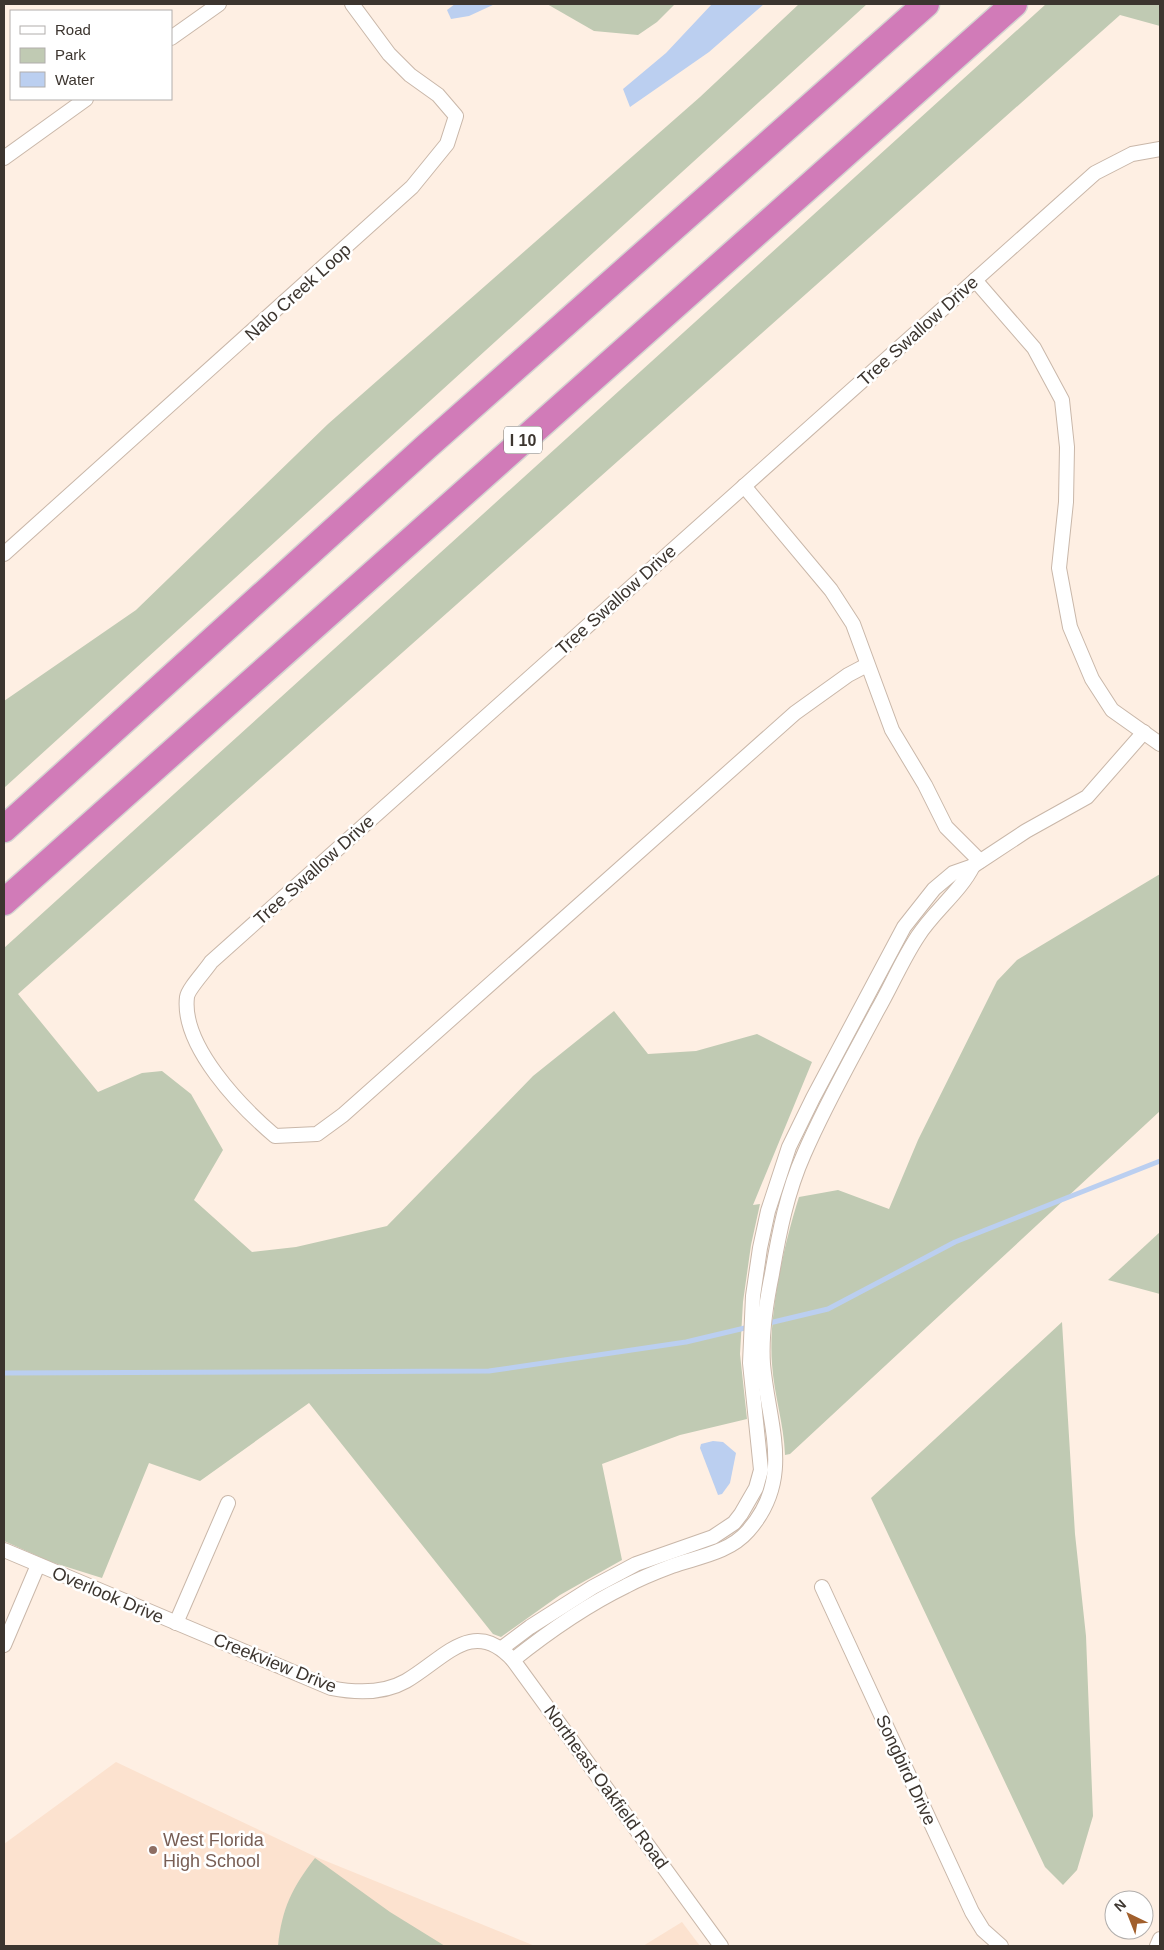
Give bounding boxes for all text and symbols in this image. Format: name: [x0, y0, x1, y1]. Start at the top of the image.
legend: [10, 10, 172, 100]
text: Road: [55, 21, 91, 38]
text: Park: [55, 46, 86, 63]
text: Water: [55, 71, 94, 88]
street label: Nalo Creek Loop: [241, 239, 355, 345]
street label: Tree Swallow Drive: [854, 272, 982, 390]
road number: I 10: [504, 426, 542, 454]
street label: Tree Swallow Drive: [552, 541, 680, 659]
street label: Tree Swallow Drive: [250, 811, 378, 929]
street label: Overlook Drive: [49, 1563, 167, 1627]
street label: Creekview Drive: [211, 1629, 339, 1697]
street label: Northeast Oakfield Road: [540, 1701, 672, 1873]
street label: Songbird Drive: [872, 1712, 940, 1828]
place label: West Florida High School: [163, 1830, 265, 1871]
marker: West Florida High School: [147, 1844, 159, 1856]
north arrow: [1104, 1890, 1154, 1940]
text: N: [1111, 1896, 1129, 1915]

